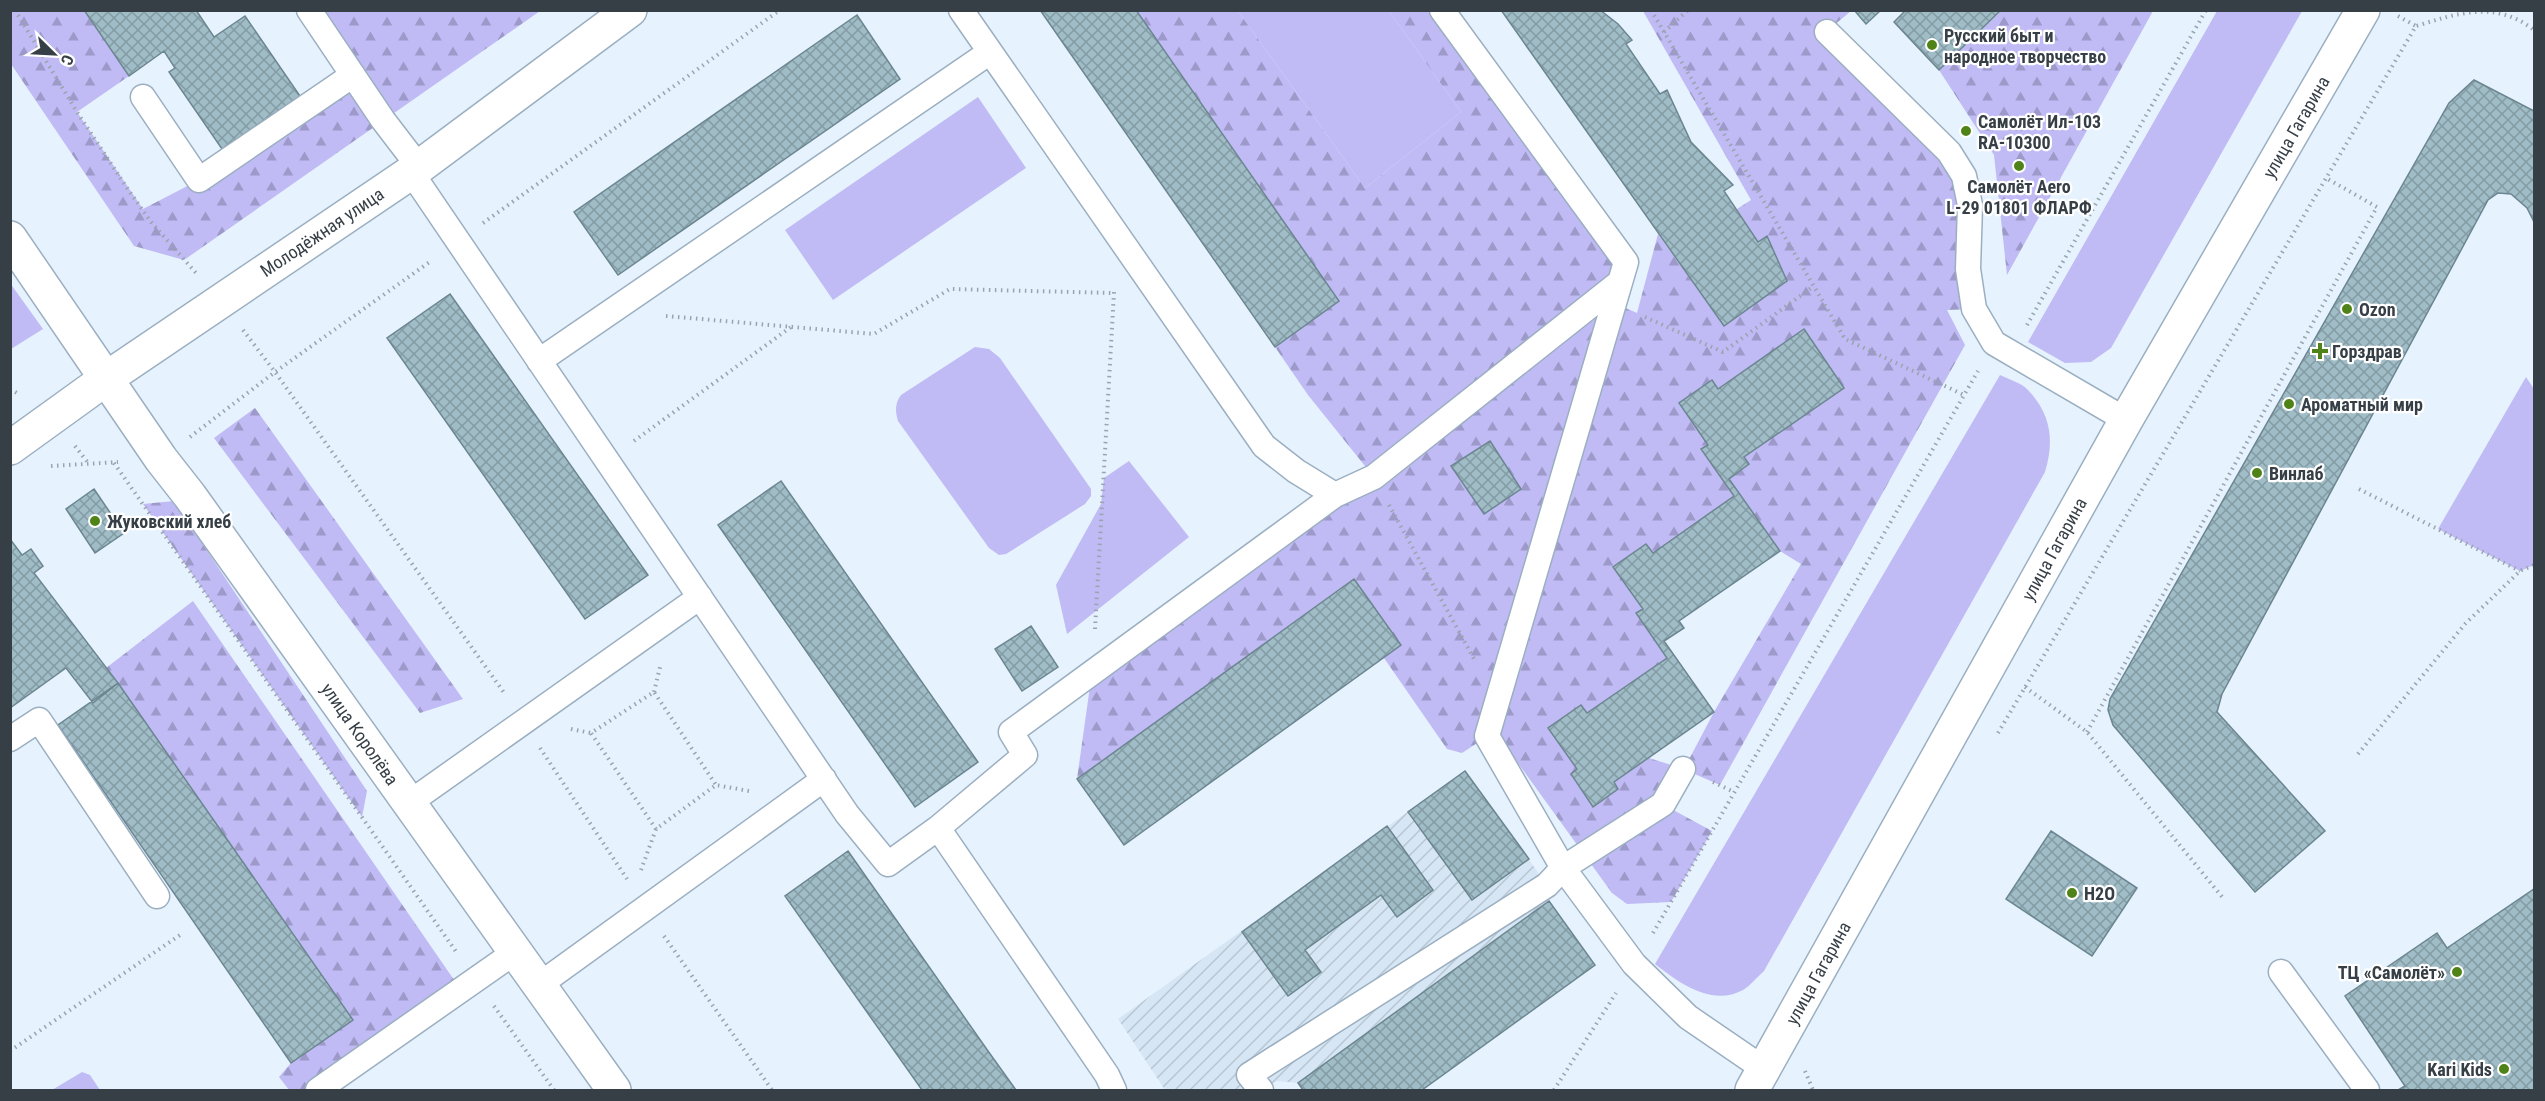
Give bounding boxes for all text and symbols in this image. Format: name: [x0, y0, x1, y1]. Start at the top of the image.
north arrow: [24, 24, 84, 84]
place label: Русский быт и народное творчество: [1944, 25, 2106, 67]
marker: Русский быт и народное творчество: [1925, 38, 1939, 52]
text: С: [57, 52, 78, 68]
street label: улица Гагарина: [2258, 72, 2334, 182]
place label: Самолёт Ил-103 RA-10300: [1978, 111, 2101, 153]
marker: Самолёт Ил-103 RA-10300: [1959, 124, 1973, 138]
marker: Самолёт Aero L-29 01801 ФЛАРФ: [2012, 159, 2026, 173]
place label: Самолёт Aero L-29 01801 ФЛАРФ: [1946, 176, 2092, 218]
street label: Молодёжная улица: [256, 183, 388, 281]
place label: Ozon: [2359, 299, 2396, 320]
marker: Ozon: [2340, 302, 2354, 316]
place label: Горздрав: [2332, 341, 2402, 362]
marker: Горздрав: [2313, 344, 2327, 358]
place label: Ароматный мир: [2301, 394, 2423, 415]
marker: Ароматный мир: [2282, 397, 2296, 411]
place label: Винлаб: [2269, 463, 2324, 484]
marker: Винлаб: [2250, 466, 2264, 480]
street label: улица Гагарина: [2017, 494, 2091, 604]
place label: Жуковский хлеб: [107, 511, 231, 532]
marker: Жуковский хлеб: [88, 514, 102, 528]
street label: улица Королёва: [317, 679, 403, 789]
place label: H2O: [2084, 883, 2115, 904]
marker: H2O: [2065, 886, 2079, 900]
street label: улица Гагарина: [1781, 918, 1855, 1028]
place label: ТЦ «Самолёт»: [2338, 962, 2445, 983]
marker: ТЦ «Самолёт»: [2450, 965, 2464, 979]
place label: Kari Kids: [2427, 1059, 2492, 1080]
marker: Kari Kids: [2497, 1062, 2511, 1076]

